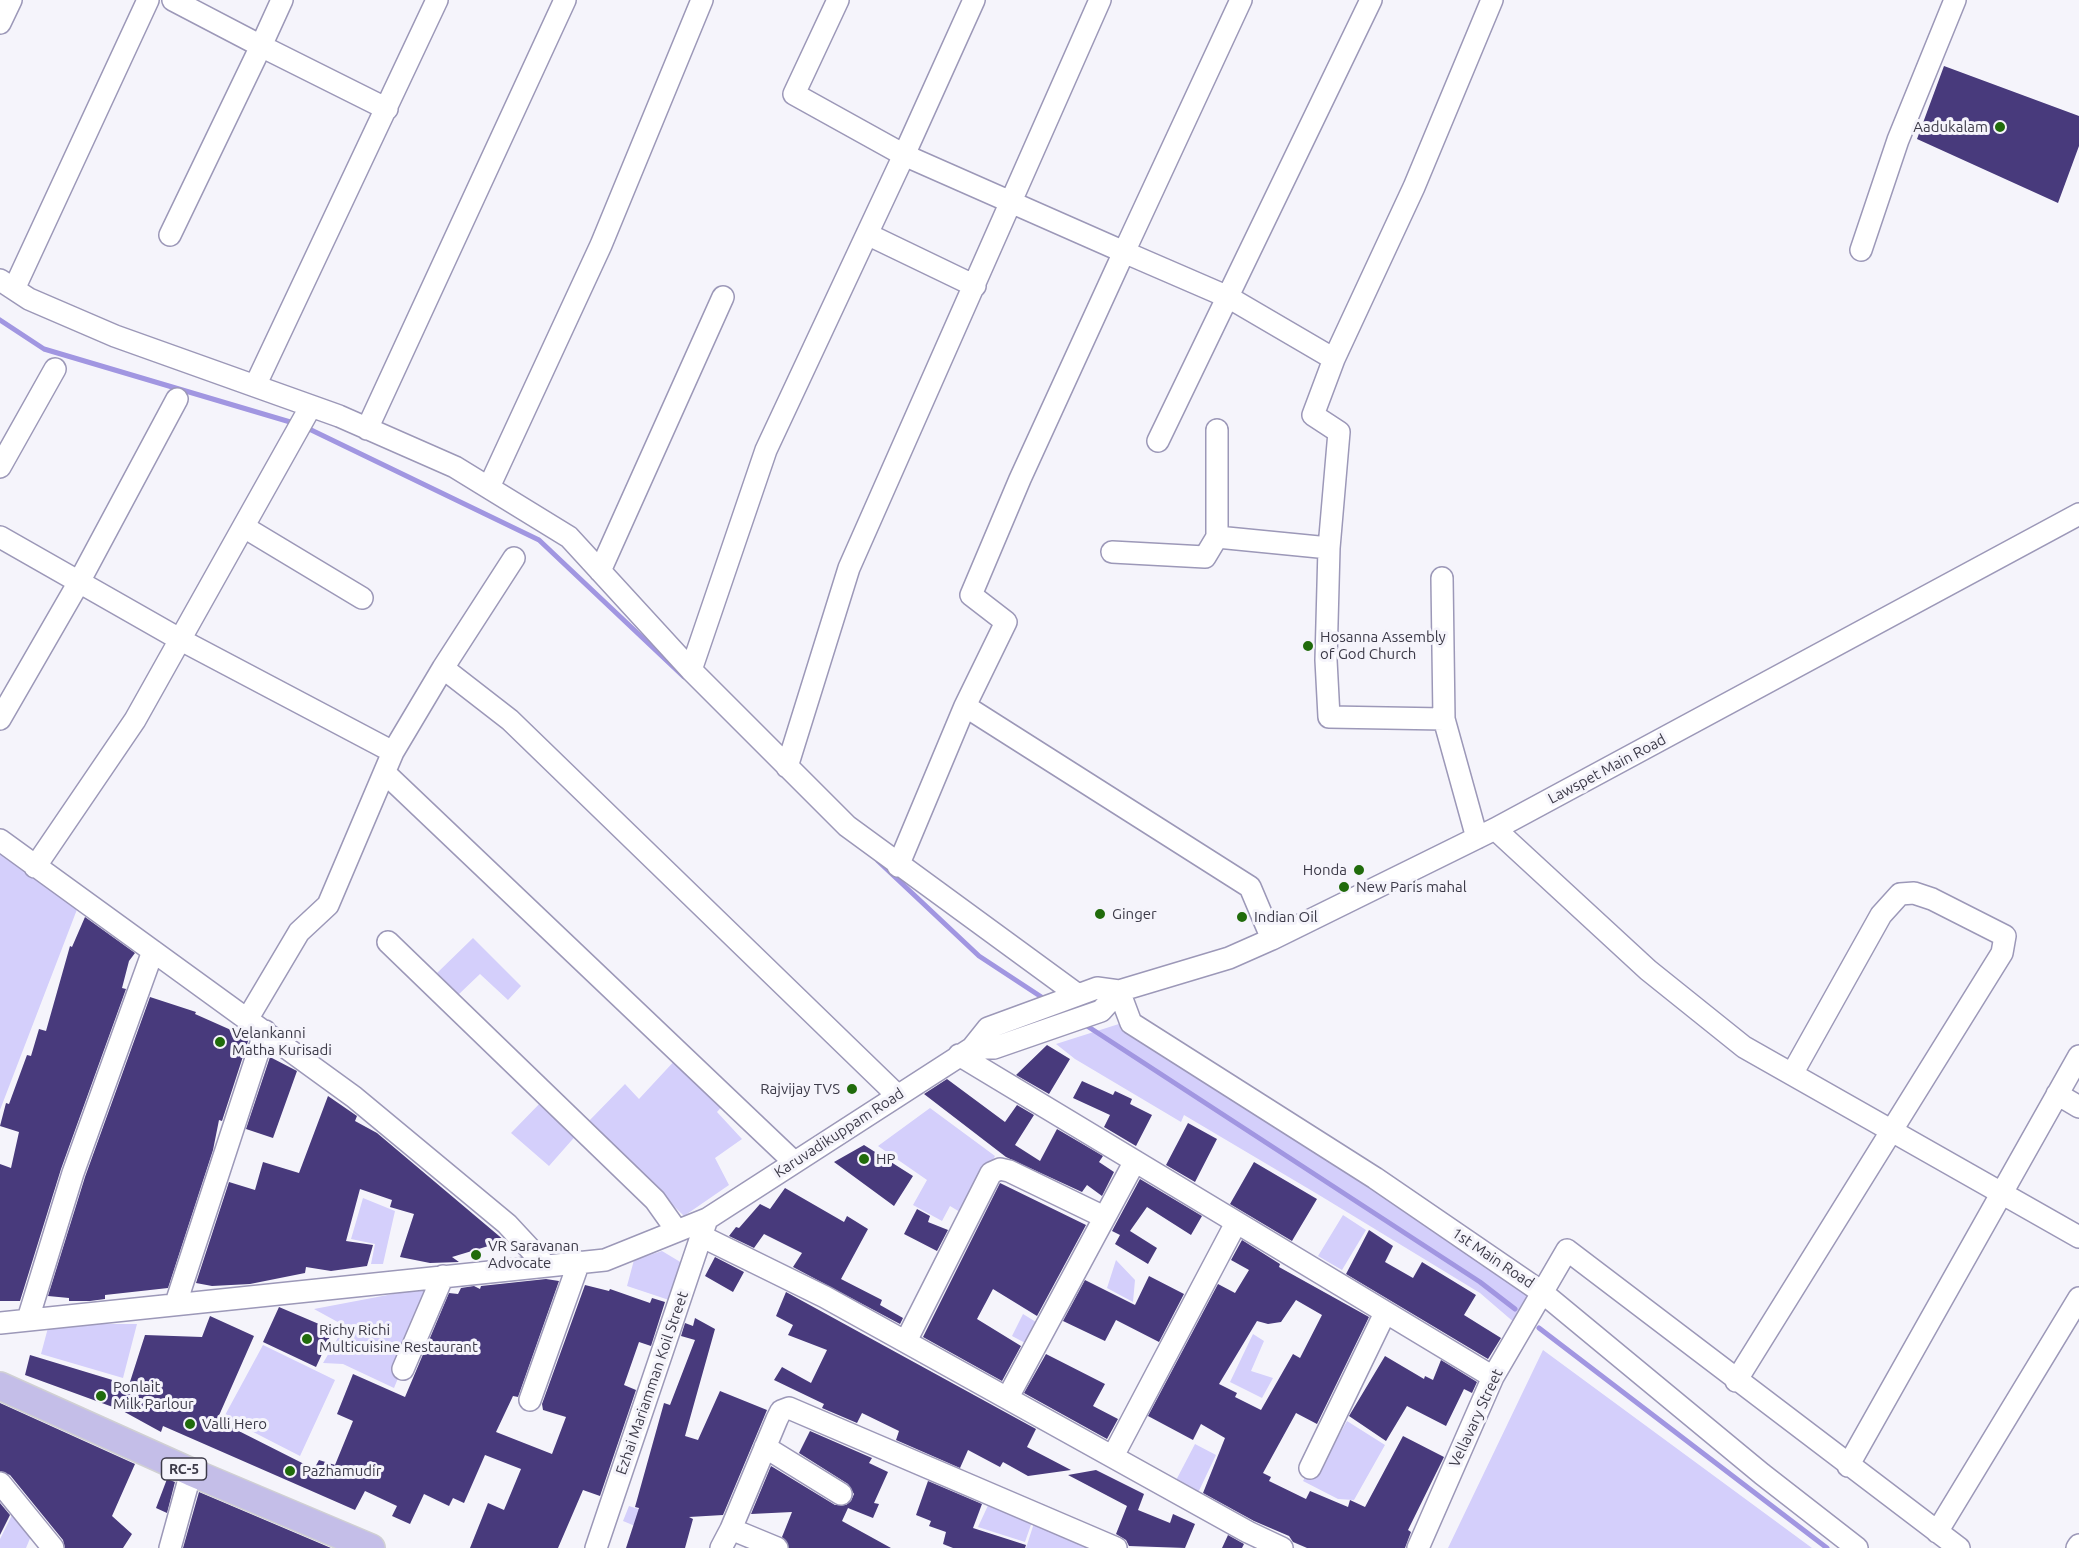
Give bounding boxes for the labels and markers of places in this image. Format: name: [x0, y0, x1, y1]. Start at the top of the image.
place label: Aadukalam: [1913, 118, 1988, 136]
marker: Aadukalam: [1993, 120, 2007, 134]
place label: Hosanna Assembly of God Church: [1320, 628, 1446, 663]
marker: Hosanna Assembly of God Church: [1301, 639, 1315, 653]
place label: Honda: [1303, 861, 1347, 879]
marker: Honda: [1352, 863, 1366, 877]
place label: New Paris mahal: [1356, 878, 1467, 896]
marker: New Paris mahal: [1337, 880, 1351, 894]
place label: Ginger: [1112, 905, 1157, 923]
marker: Ginger: [1093, 907, 1107, 921]
place label: Indian Oil: [1254, 908, 1318, 926]
marker: Indian Oil: [1235, 910, 1249, 924]
place label: Velankanni Matha Kurisadi: [232, 1024, 332, 1059]
marker: Velankanni Matha Kurisadi: [213, 1035, 227, 1049]
place label: Rajvijay TVS: [760, 1080, 840, 1098]
marker: Rajvijay TVS: [845, 1082, 859, 1096]
place label: HP: [876, 1150, 895, 1168]
marker: HP: [857, 1152, 871, 1166]
place label: VR Saravanan Advocate: [488, 1237, 579, 1272]
marker: VR Saravanan Advocate: [469, 1248, 483, 1262]
place label: Richy Richi Multicuisine Restaurant: [319, 1321, 478, 1356]
marker: Richy Richi Multicuisine Restaurant: [300, 1332, 314, 1346]
place label: Ponlait Milk Parlour: [113, 1378, 194, 1413]
marker: Ponlait Milk Parlour: [94, 1389, 108, 1403]
place label: Valli Hero: [202, 1415, 267, 1433]
marker: Valli Hero: [183, 1417, 197, 1431]
place label: Pazhamudir: [302, 1462, 381, 1480]
marker: Pazhamudir: [283, 1464, 297, 1478]

